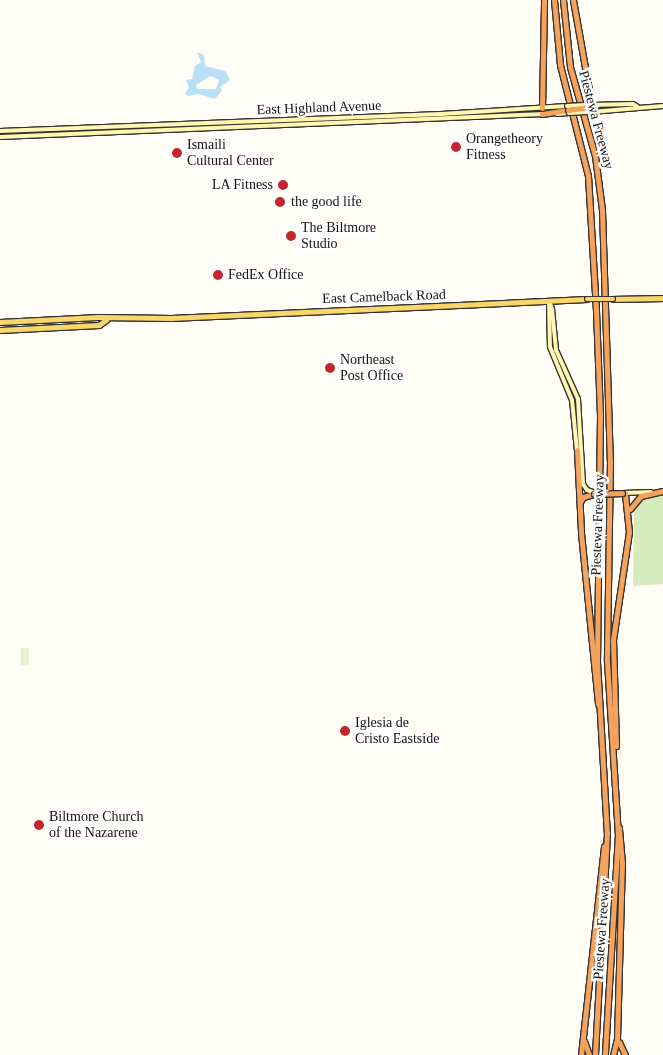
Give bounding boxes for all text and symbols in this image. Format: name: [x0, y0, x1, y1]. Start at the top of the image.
street label: Piestewa Freeway: [575, 69, 617, 171]
street label: East Highland Avenue: [256, 97, 382, 119]
place label: Orangetheory Fitness: [466, 131, 543, 164]
place label: Ismaili Cultural Center: [187, 137, 274, 170]
marker: Orangetheory Fitness: [450, 141, 462, 153]
marker: Ismaili Cultural Center: [171, 147, 183, 159]
place label: LA Fitness: [211, 177, 273, 193]
marker: LA Fitness: [277, 179, 289, 191]
place label: the good life: [291, 194, 362, 210]
marker: the good life: [273, 195, 287, 209]
place label: The Biltmore Studio: [301, 220, 376, 252]
marker: The Biltmore Studio: [285, 230, 297, 242]
place label: FedEx Office: [228, 267, 304, 283]
marker: FedEx Office: [212, 269, 224, 281]
street label: East Camelback Road: [322, 286, 446, 308]
place label: Northeast Post Office: [340, 352, 403, 384]
marker: Northeast Post Office: [324, 362, 336, 374]
street label: Piestewa Freeway: [588, 474, 608, 576]
place label: Iglesia de Cristo Eastside: [355, 715, 439, 748]
marker: Iglesia de Cristo Eastside: [339, 725, 351, 737]
place label: Biltmore Church of the Nazarene: [49, 809, 143, 842]
marker: Biltmore Church of the Nazarene: [33, 819, 45, 831]
street label: Piestewa Freeway: [590, 878, 614, 980]

